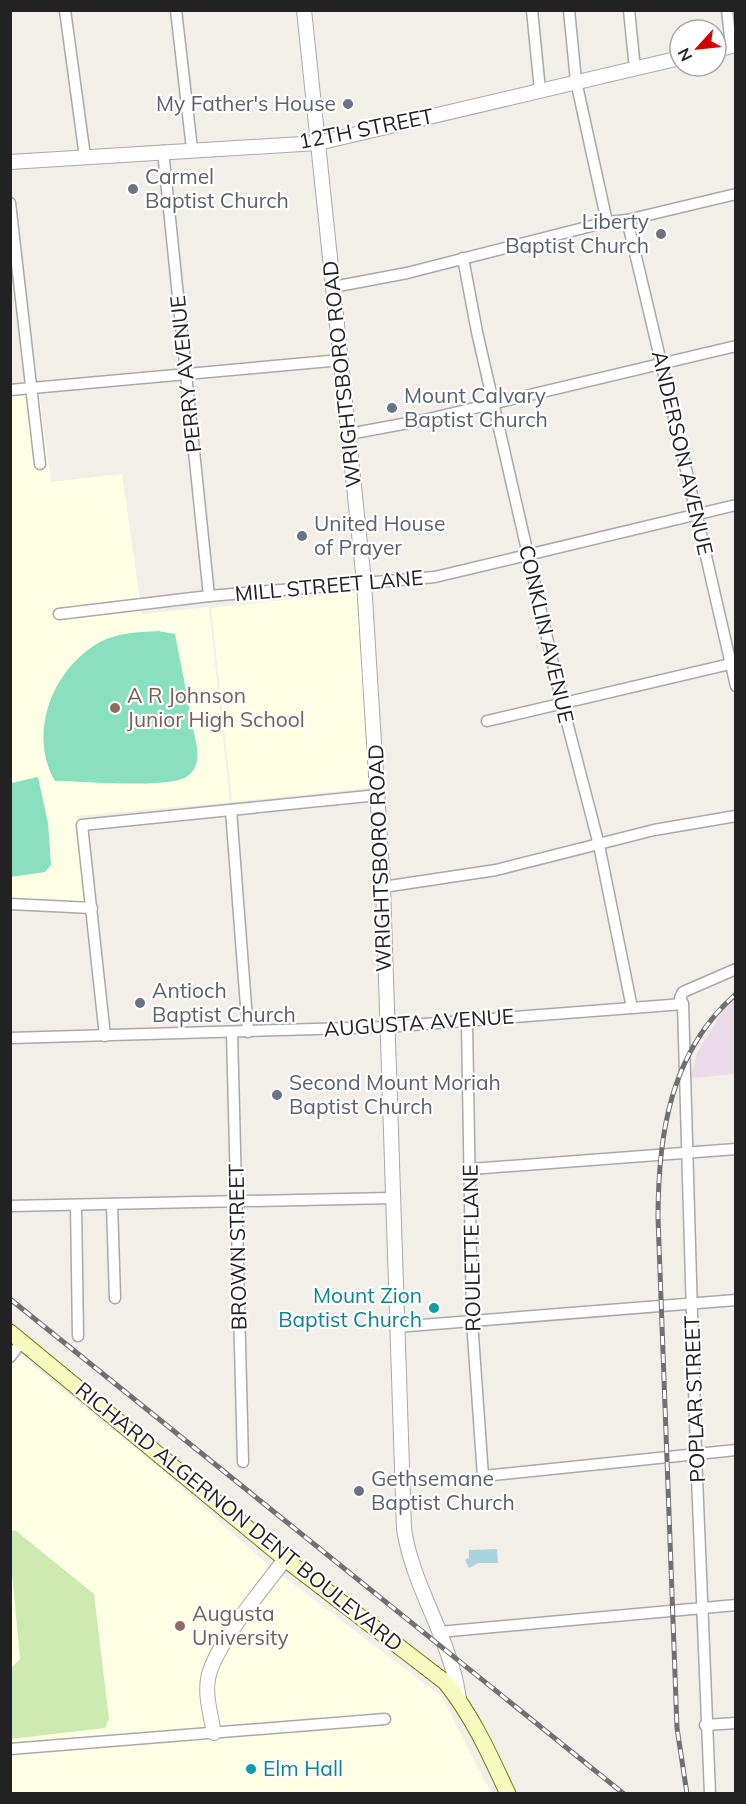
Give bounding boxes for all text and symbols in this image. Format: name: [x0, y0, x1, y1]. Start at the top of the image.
north arrow: [668, 18, 728, 78]
text: N: [673, 45, 696, 65]
place label: My Father's House: [156, 90, 336, 116]
marker: My Father's House: [341, 97, 355, 111]
street label: 12TH STREET: [296, 102, 436, 154]
place label: Carmel Baptist Church: [145, 163, 289, 213]
marker: Carmel Baptist Church: [126, 182, 140, 196]
place label: Liberty Baptist Church: [505, 208, 649, 258]
marker: Liberty Baptist Church: [654, 227, 668, 241]
street label: WRIGHTSBORO ROAD: [316, 259, 366, 489]
street label: PERRY AVENUE: [164, 294, 206, 454]
street label: ANDERSON AVENUE: [647, 348, 719, 557]
place label: Mount Calvary Baptist Church: [404, 382, 548, 432]
marker: Mount Calvary Baptist Church: [385, 401, 399, 415]
place label: United House of Prayer: [314, 510, 445, 560]
marker: United House of Prayer: [295, 529, 309, 543]
street label: CONKLIN AVENUE: [514, 542, 580, 725]
street label: MILL STREET LANE: [234, 564, 424, 606]
place label: A R Johnson Junior High School: [127, 682, 305, 732]
marker: A R Johnson Junior High School: [108, 701, 122, 715]
street label: WRIGHTSBORO ROAD: [362, 744, 396, 972]
place label: Antioch Baptist Church: [152, 977, 296, 1027]
marker: Antioch Baptist Church: [133, 996, 147, 1010]
street label: AUGUSTA AVENUE: [323, 1002, 515, 1042]
place label: Second Mount Moriah Baptist Church: [289, 1069, 501, 1119]
marker: Second Mount Moriah Baptist Church: [270, 1088, 284, 1102]
street label: BROWN STREET: [223, 1163, 251, 1330]
street label: ROULETTE LANE: [457, 1164, 485, 1332]
place label: Mount Zion Baptist Church: [278, 1282, 422, 1332]
marker: Mount Zion Baptist Church: [427, 1301, 441, 1315]
street label: POPLAR STREET: [678, 1315, 710, 1483]
street label: RICHARD ALGERNON DENT BOULEVARD: [71, 1376, 408, 1656]
place label: Gethsemane Baptist Church: [371, 1465, 515, 1515]
marker: Gethsemane Baptist Church: [352, 1484, 366, 1498]
place label: Augusta University: [192, 1600, 289, 1650]
marker: Augusta University: [173, 1619, 187, 1633]
place label: Elm Hall: [263, 1755, 343, 1781]
marker: Elm Hall: [244, 1762, 258, 1776]

